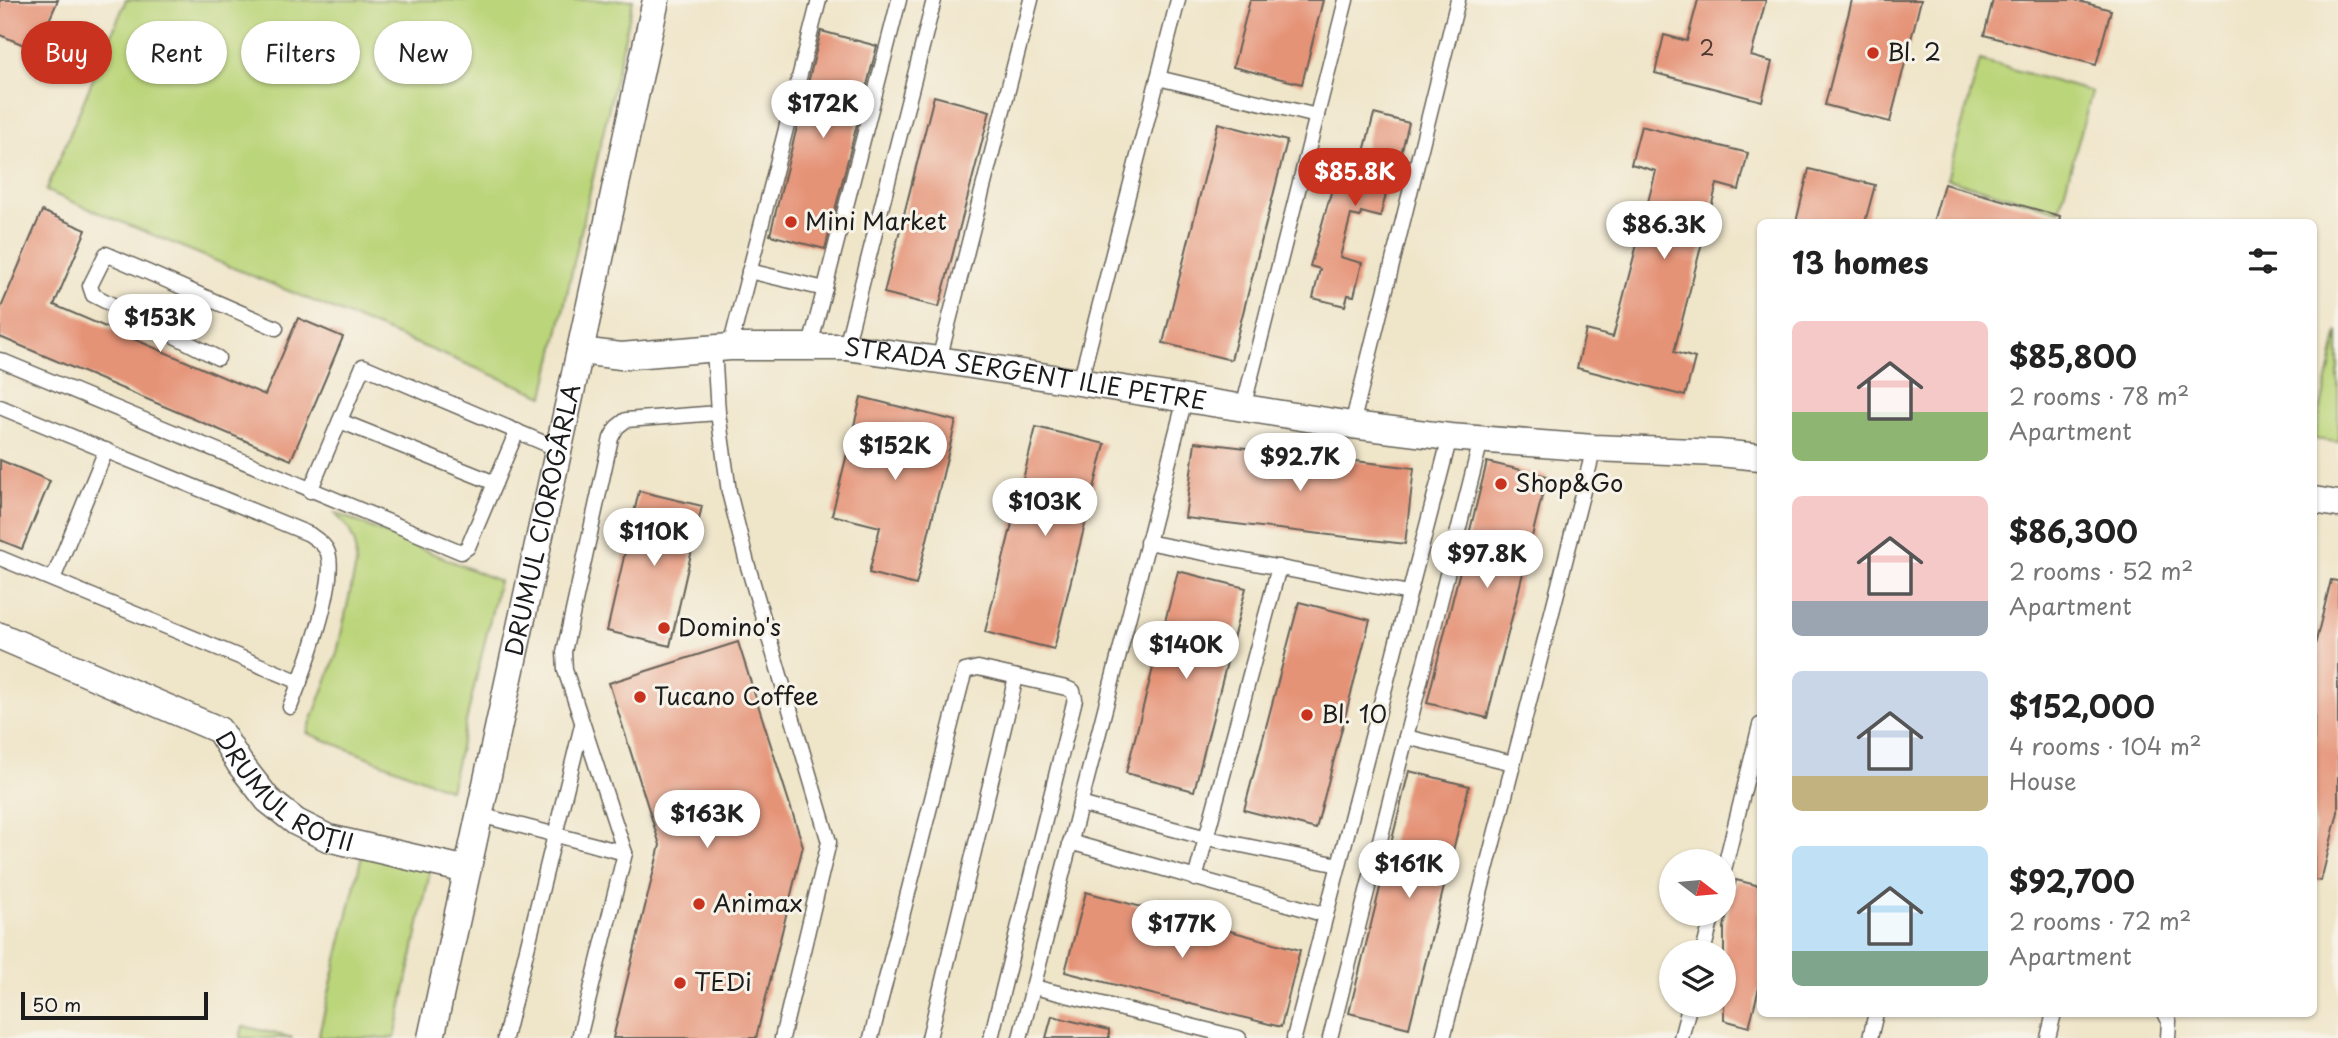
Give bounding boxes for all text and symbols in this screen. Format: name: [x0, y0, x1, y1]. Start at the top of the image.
chip: Buy: [21, 21, 112, 84]
chip: Rent: [126, 21, 227, 84]
chip: Filters: [241, 21, 360, 84]
chip: New: [374, 21, 472, 84]
house number: 2: [1700, 31, 1714, 63]
place label: Bl. 2: [1887, 33, 1941, 69]
marker: Bl. 2: [1865, 45, 1881, 61]
pin: $172K: [774, 80, 872, 140]
text: $172K: [787, 85, 859, 120]
pin: $85.8K: [1298, 148, 1412, 208]
text: $85.8K: [1314, 153, 1396, 188]
place label: Mini Market: [805, 202, 947, 238]
pin: $86.3K: [1607, 202, 1721, 261]
text: $86.3K: [1622, 206, 1706, 241]
marker: Mini Market: [783, 214, 799, 230]
text: 13 homes: [1792, 239, 1929, 284]
icon: filters: [2244, 242, 2282, 280]
pin: $153K: [111, 294, 209, 354]
text: $153K: [124, 299, 196, 334]
street label: STRADA SERGENT ILIE PETRE: [842, 327, 1209, 418]
text: $85,800: [2009, 333, 2137, 378]
icon: home: [1848, 349, 1932, 433]
text: 2 rooms · 78 m²: [2009, 378, 2189, 413]
street label: DRUMUL CIOROGÂRLA: [494, 380, 588, 659]
text: Apartment: [2009, 413, 2132, 448]
pin: $152K: [846, 422, 944, 482]
text: $152K: [859, 427, 931, 462]
pin: $92.7K: [1243, 434, 1357, 493]
text: $92.7K: [1260, 438, 1340, 473]
place label: Shop&Go: [1515, 464, 1623, 500]
marker: Shop&Go: [1493, 476, 1509, 492]
pin: $103K: [996, 478, 1094, 538]
text: $103K: [1008, 483, 1082, 518]
pin: $110K: [605, 508, 703, 568]
text: $86,300: [2009, 508, 2138, 553]
text: $110K: [619, 513, 689, 548]
icon: home: [1848, 524, 1932, 608]
pin: $97.8K: [1430, 530, 1544, 590]
text: $97.8K: [1447, 535, 1527, 570]
text: 2 rooms · 52 m²: [2009, 553, 2193, 588]
text: Apartment: [2009, 588, 2132, 623]
place label: Domino's: [678, 608, 781, 644]
marker: Domino's: [656, 620, 672, 636]
pin: $140K: [1137, 622, 1235, 681]
text: $140K: [1149, 626, 1223, 661]
place label: Tucano Coffee: [654, 677, 819, 713]
text: $152,000: [2009, 683, 2155, 728]
marker: Tucano Coffee: [632, 689, 648, 705]
place label: Bl. 10: [1321, 695, 1387, 731]
icon: home: [1848, 699, 1932, 783]
marker: Bl. 10: [1299, 707, 1315, 723]
street label: DRUMUL ROȚII: [208, 723, 358, 859]
text: 4 rooms · 104 m²: [2009, 728, 2202, 763]
text: House: [2009, 763, 2076, 798]
pin: $163K: [658, 790, 756, 850]
text: $163K: [670, 795, 744, 830]
pin: $161K: [1360, 841, 1458, 900]
text: $161K: [1375, 845, 1443, 880]
north arrow: [1659, 849, 1736, 926]
map controls: [1659, 849, 1736, 1017]
text: $92,700: [2009, 858, 2135, 903]
icon: home: [1848, 874, 1932, 958]
place label: Animax: [713, 884, 803, 920]
marker: Animax: [691, 896, 707, 912]
pin: $177K: [1133, 900, 1231, 960]
text: 2 rooms · 72 m²: [2009, 903, 2191, 938]
text: $177K: [1148, 905, 1216, 940]
text: Apartment: [2009, 938, 2132, 973]
button: layers: [1659, 940, 1736, 1017]
place label: TEDi: [694, 963, 752, 999]
marker: TEDi: [672, 975, 688, 991]
scale bar: [21, 989, 208, 1021]
text: 50 m: [32, 990, 81, 1018]

